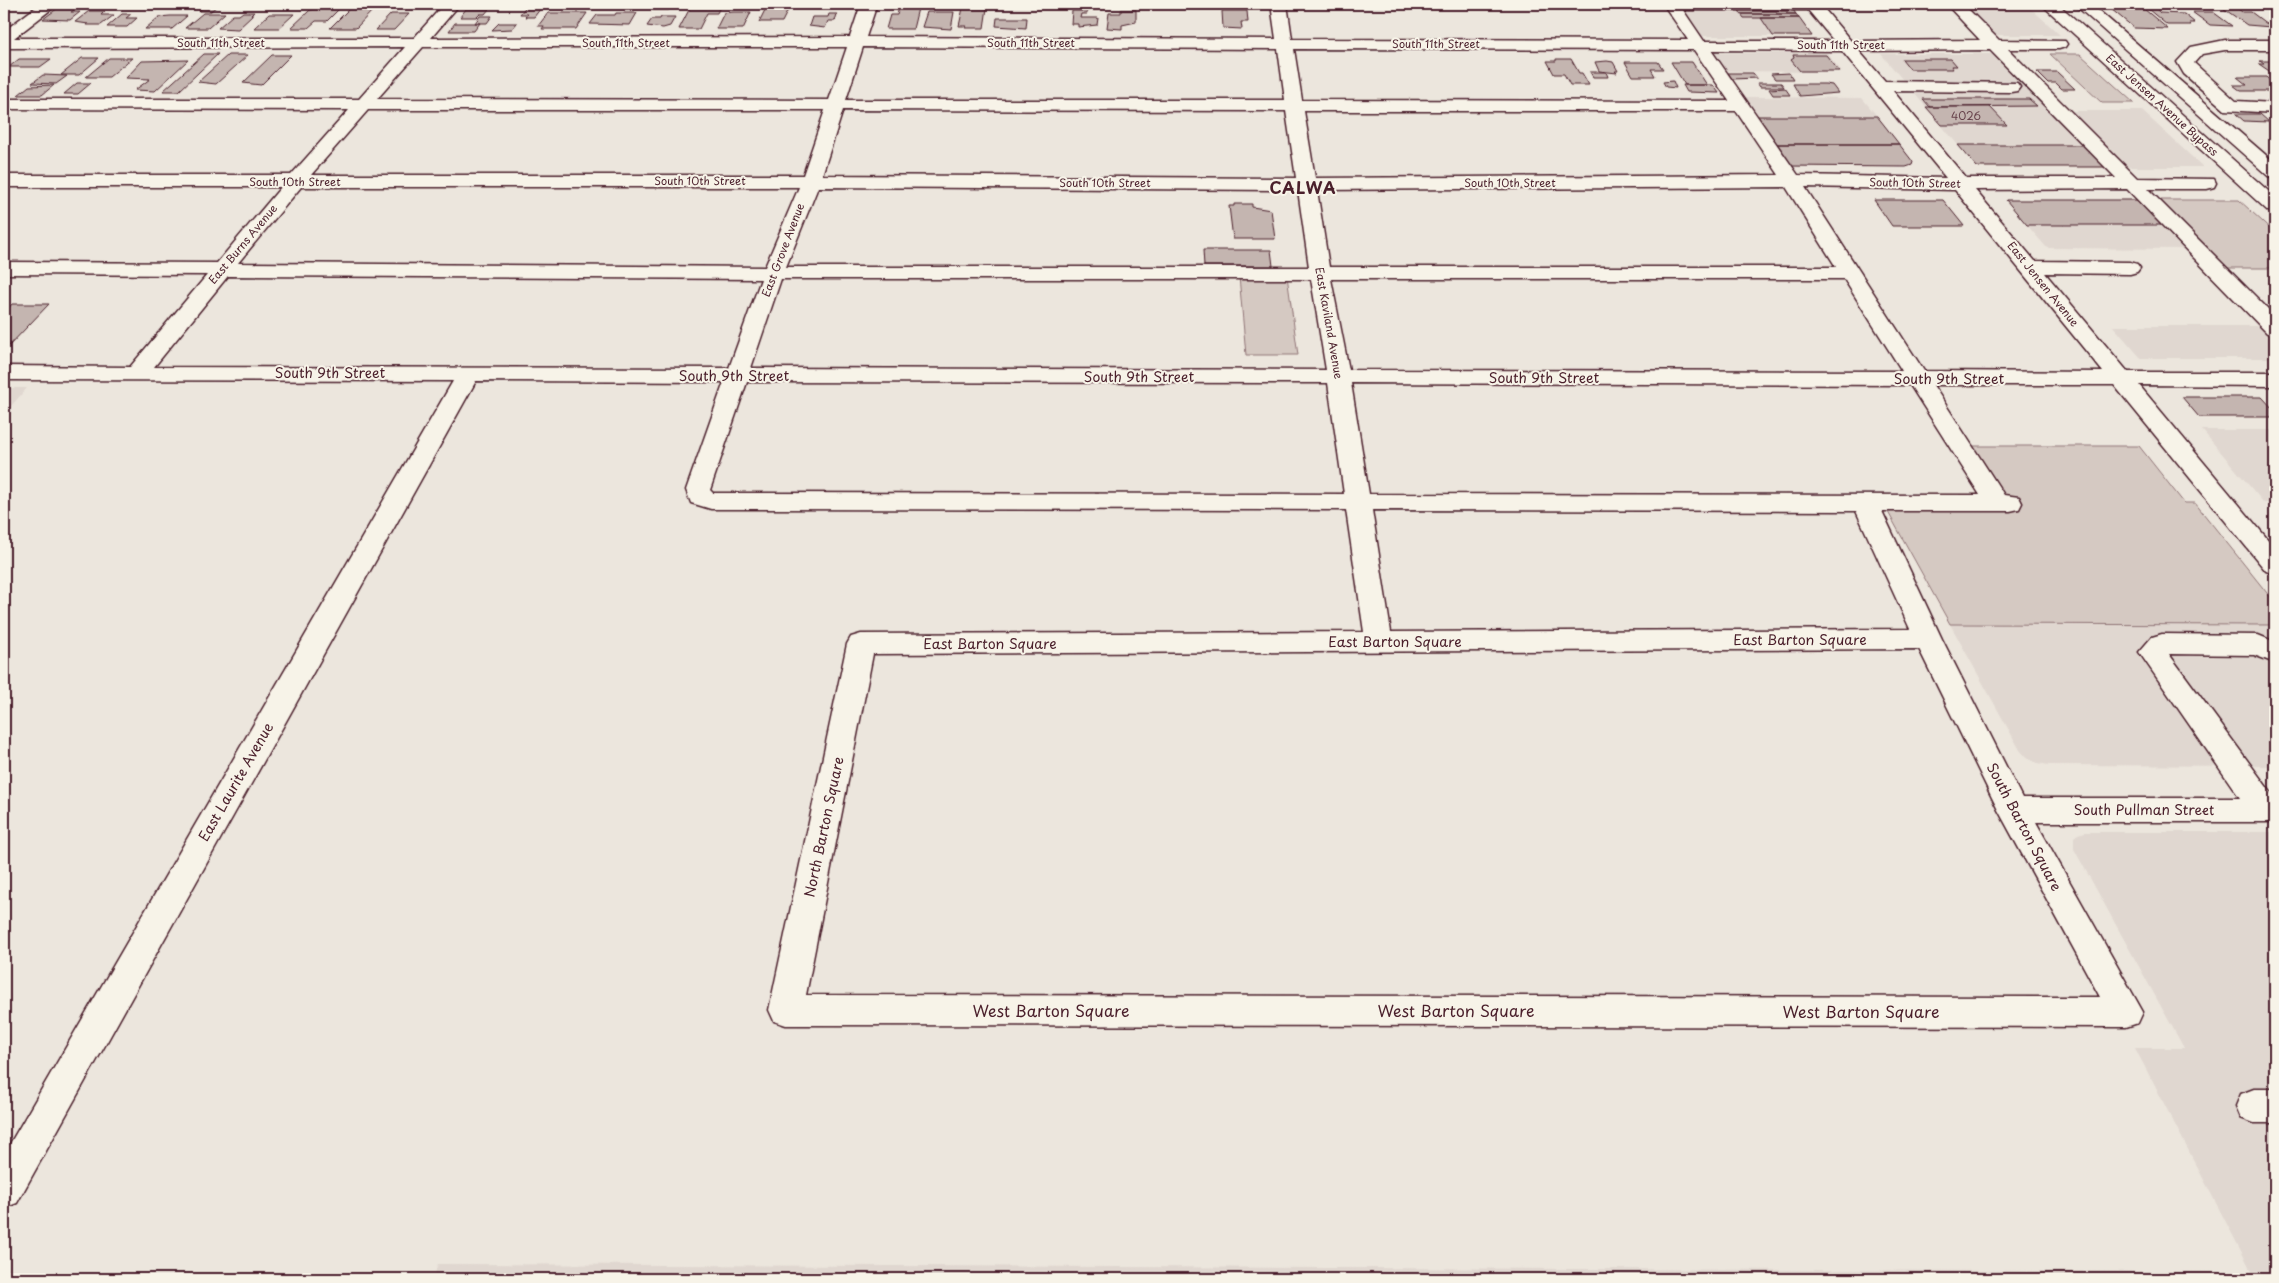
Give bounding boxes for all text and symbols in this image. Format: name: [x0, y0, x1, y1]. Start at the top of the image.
street label: South 11th Street: [177, 34, 265, 51]
street label: South 11th Street: [582, 34, 670, 51]
street label: South 11th Street: [987, 34, 1075, 51]
street label: South 11th Street: [1392, 35, 1480, 52]
street label: South 11th Street: [1797, 36, 1885, 53]
street label: East Jensen Avenue Bypass: [2102, 49, 2222, 160]
house number: 4026: [1951, 107, 1981, 124]
street label: South 10th Street: [654, 172, 746, 189]
street label: South 10th Street: [249, 173, 341, 190]
street label: South 10th Street: [1869, 173, 1961, 192]
street label: South 10th Street: [1059, 174, 1151, 191]
street label: South 10th Street: [1464, 174, 1556, 191]
district label: CALWA: [1269, 175, 1337, 199]
street label: East Burns Avenue: [204, 200, 281, 287]
street label: East Grove Avenue: [757, 200, 808, 299]
street label: East Jensen Avenue: [2004, 237, 2083, 330]
street label: East Kaviland Avenue: [1311, 266, 1348, 380]
street label: South 9th Street: [275, 362, 386, 383]
street label: South 9th Street: [679, 365, 790, 386]
street label: South 9th Street: [1084, 366, 1195, 387]
street label: South 9th Street: [1489, 367, 1600, 388]
street label: South 9th Street: [1894, 368, 2005, 389]
street label: East Barton Square: [1733, 629, 1867, 650]
street label: East Barton Square: [1328, 631, 1462, 652]
street label: East Barton Square: [923, 633, 1057, 654]
street label: East Laurite Avenue: [193, 718, 278, 845]
street label: North Barton Square: [798, 755, 849, 899]
street label: South Barton Square: [1982, 759, 2067, 895]
street label: South Pullman Street: [2074, 799, 2214, 820]
street label: West Barton Square: [973, 998, 1129, 1022]
street label: West Barton Square: [1378, 998, 1534, 1022]
street label: West Barton Square: [1783, 999, 1939, 1023]

